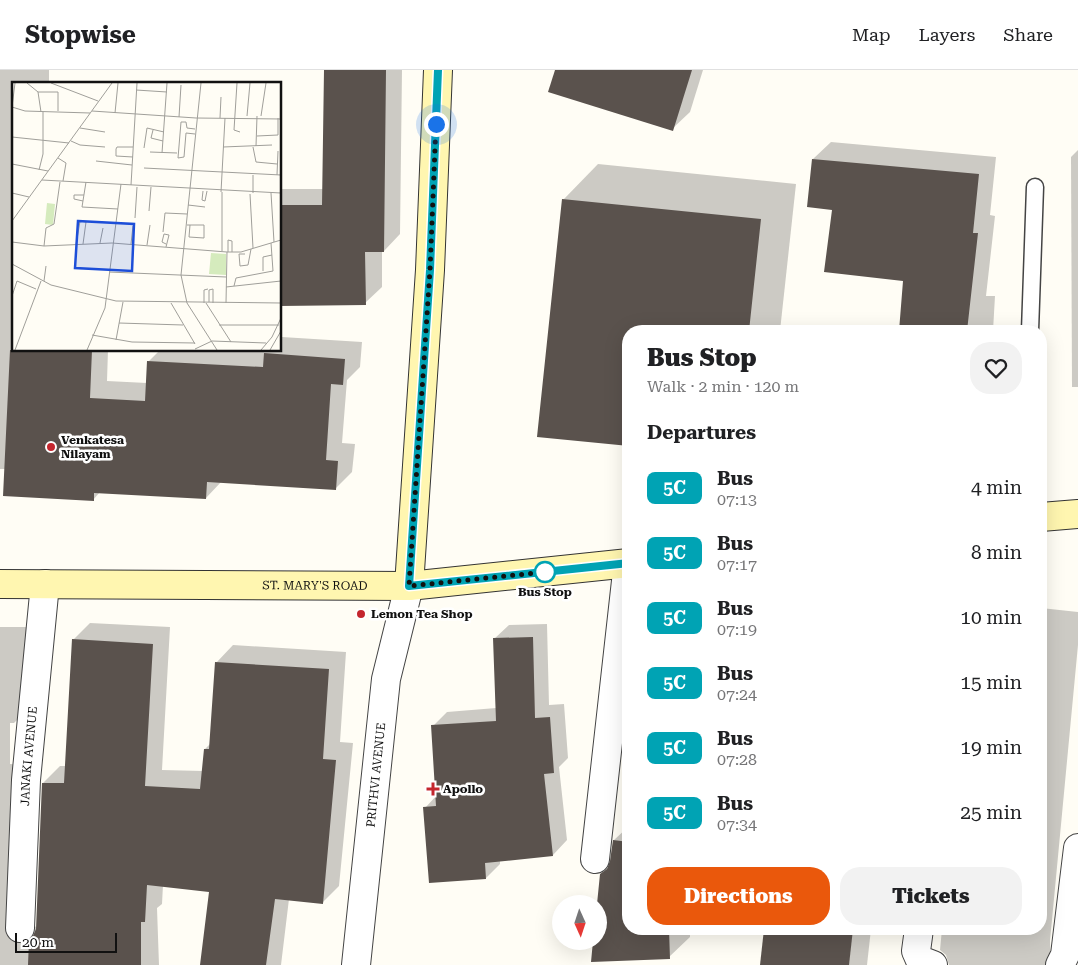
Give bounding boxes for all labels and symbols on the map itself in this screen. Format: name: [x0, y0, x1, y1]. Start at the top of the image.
inset map: [12, 82, 281, 351]
your location: [424, 112, 449, 137]
place label: Venkatesa Nilayam: [61, 433, 124, 461]
marker: Venkatesa Nilayam: [45, 441, 57, 453]
marker: Bus Stop: [534, 561, 556, 583]
street label: ST. MARY'S ROAD: [262, 578, 368, 593]
place label: Bus Stop: [518, 585, 572, 599]
place label: Lemon Tea Shop: [371, 607, 472, 621]
marker: Lemon Tea Shop: [355, 608, 367, 620]
street label: JANAKI AVENUE: [18, 706, 40, 806]
street label: PRITHVI AVENUE: [363, 722, 388, 828]
place label: Apollo: [443, 782, 483, 796]
marker: Apollo: [427, 783, 439, 795]
north arrow: [552, 895, 608, 950]
scale bar: [15, 930, 118, 953]

